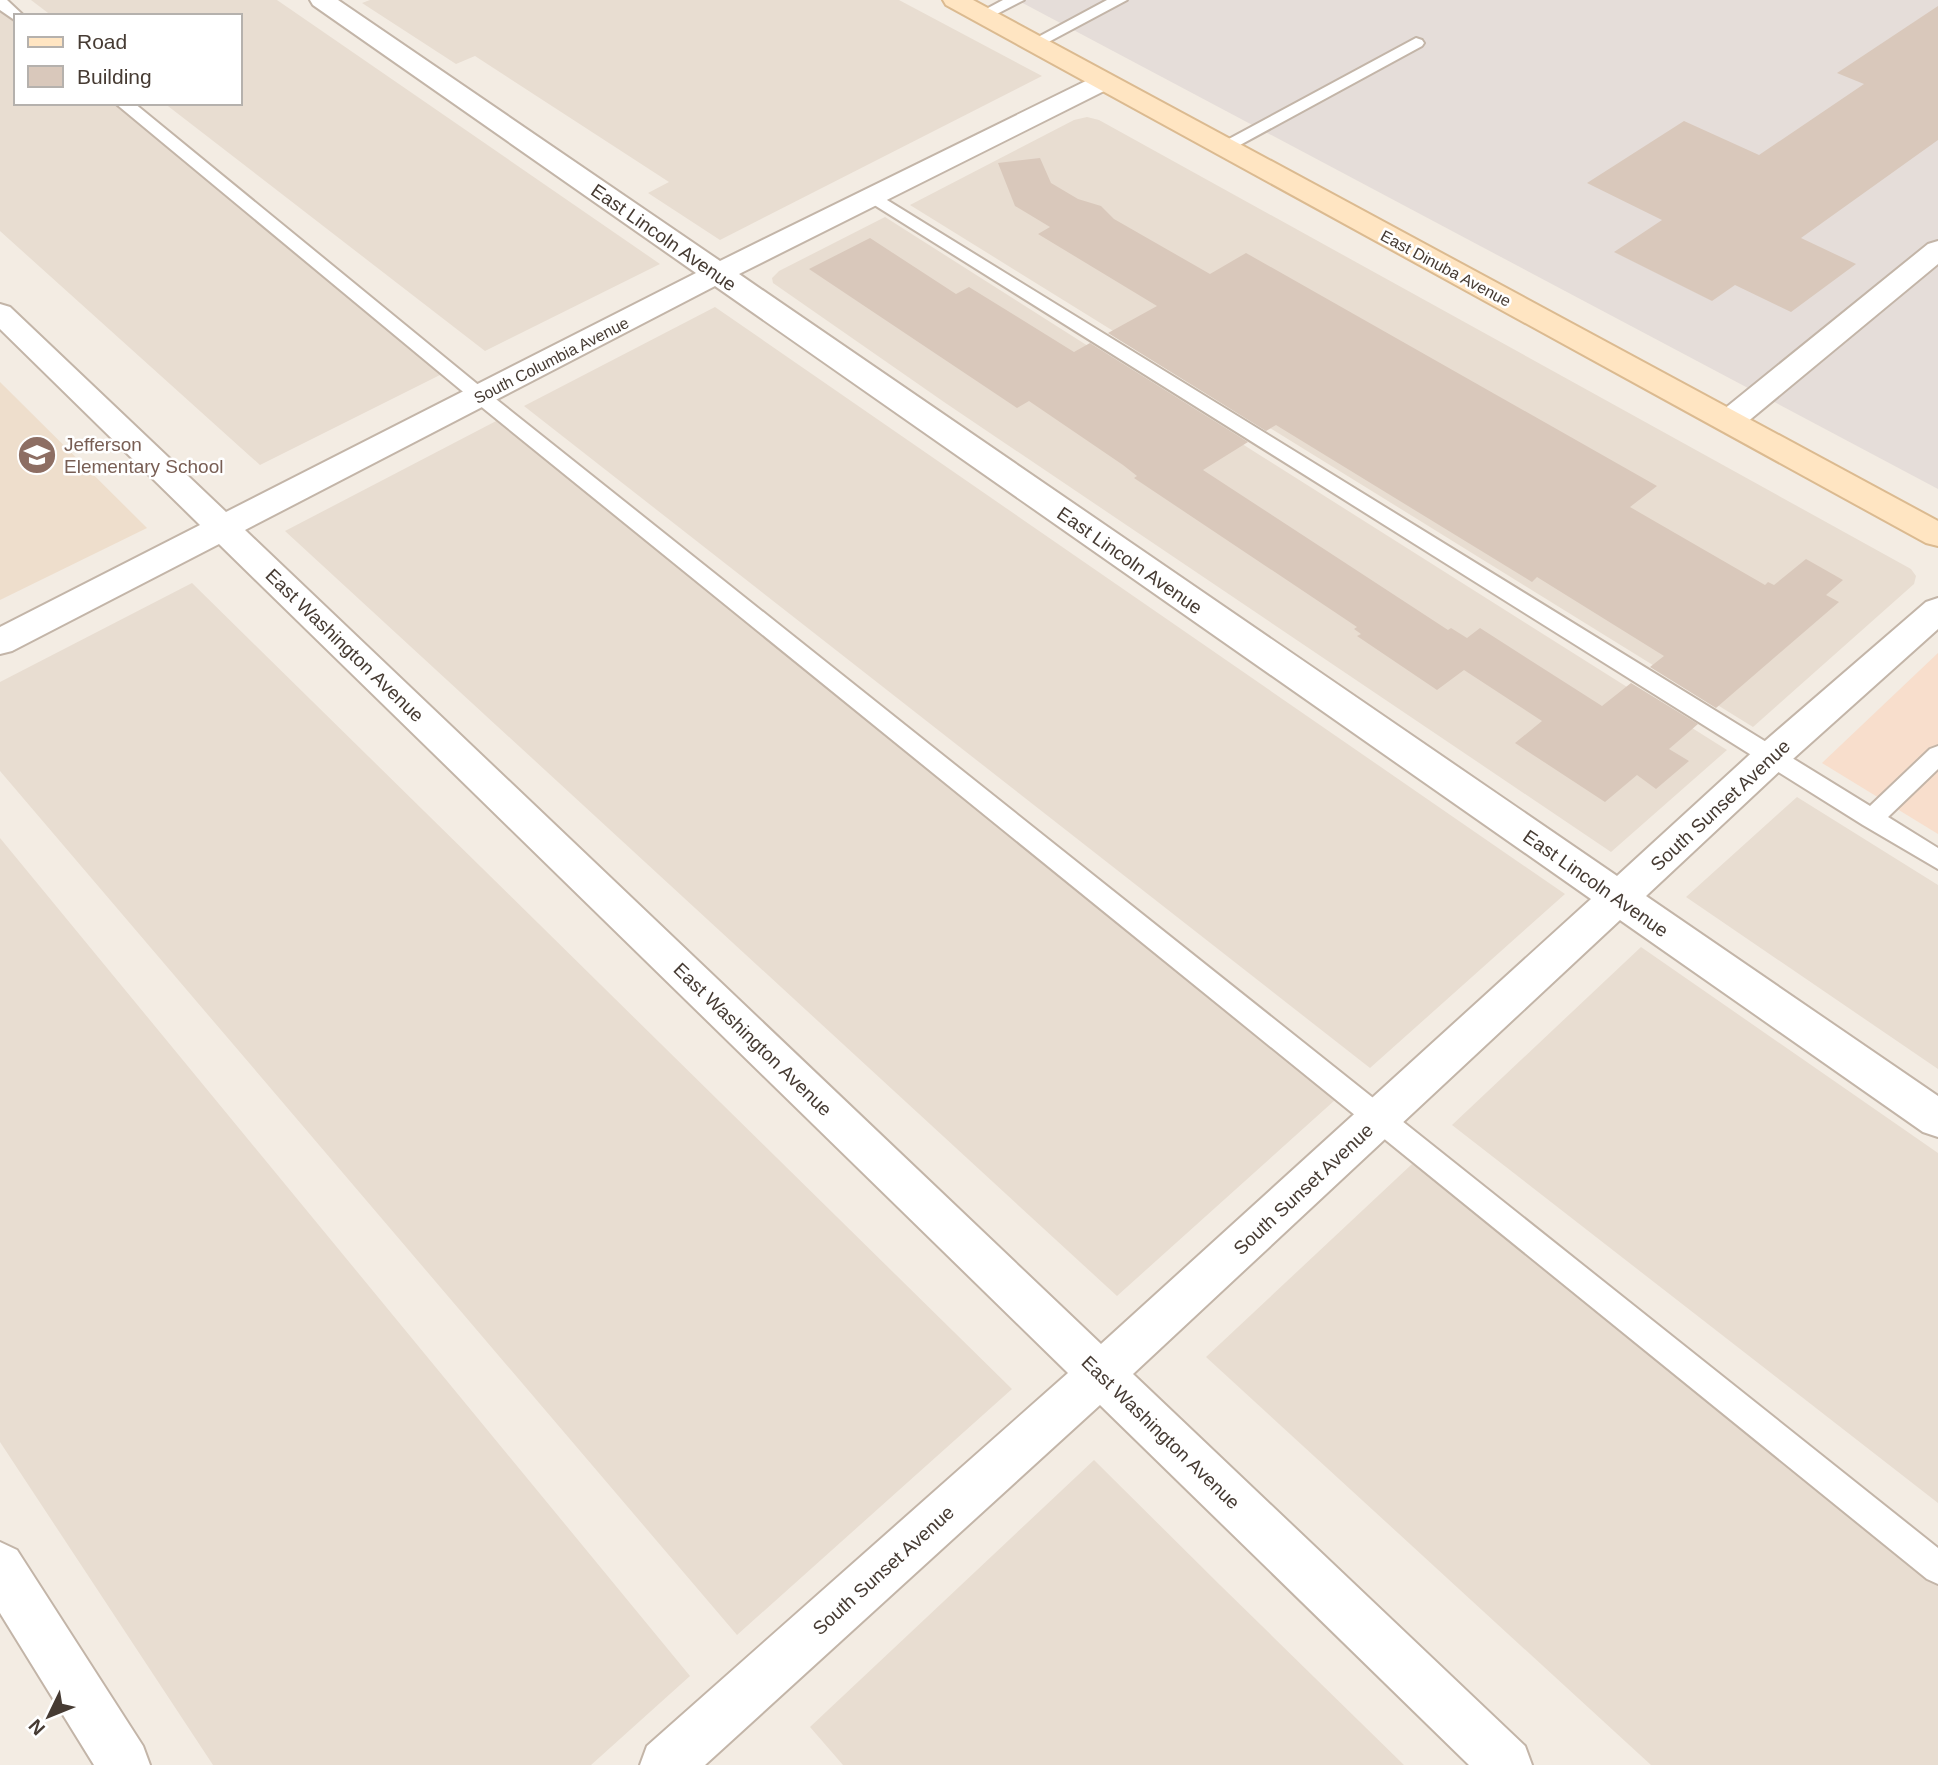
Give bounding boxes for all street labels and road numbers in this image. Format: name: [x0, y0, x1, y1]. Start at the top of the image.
street label: East Lincoln Avenue: [587, 180, 740, 295]
street label: East Dinuba Avenue: [1378, 227, 1514, 310]
street label: South Columbia Avenue: [471, 314, 632, 407]
street label: East Lincoln Avenue: [1053, 503, 1206, 618]
street label: East Washington Avenue: [261, 564, 428, 726]
street label: South Sunset Avenue: [1646, 735, 1794, 875]
street label: East Lincoln Avenue: [1519, 826, 1672, 941]
street label: East Washington Avenue: [669, 958, 836, 1120]
street label: South Sunset Avenue: [1229, 1119, 1377, 1259]
street label: East Washington Avenue: [1077, 1351, 1244, 1513]
street label: South Sunset Avenue: [809, 1502, 958, 1639]

